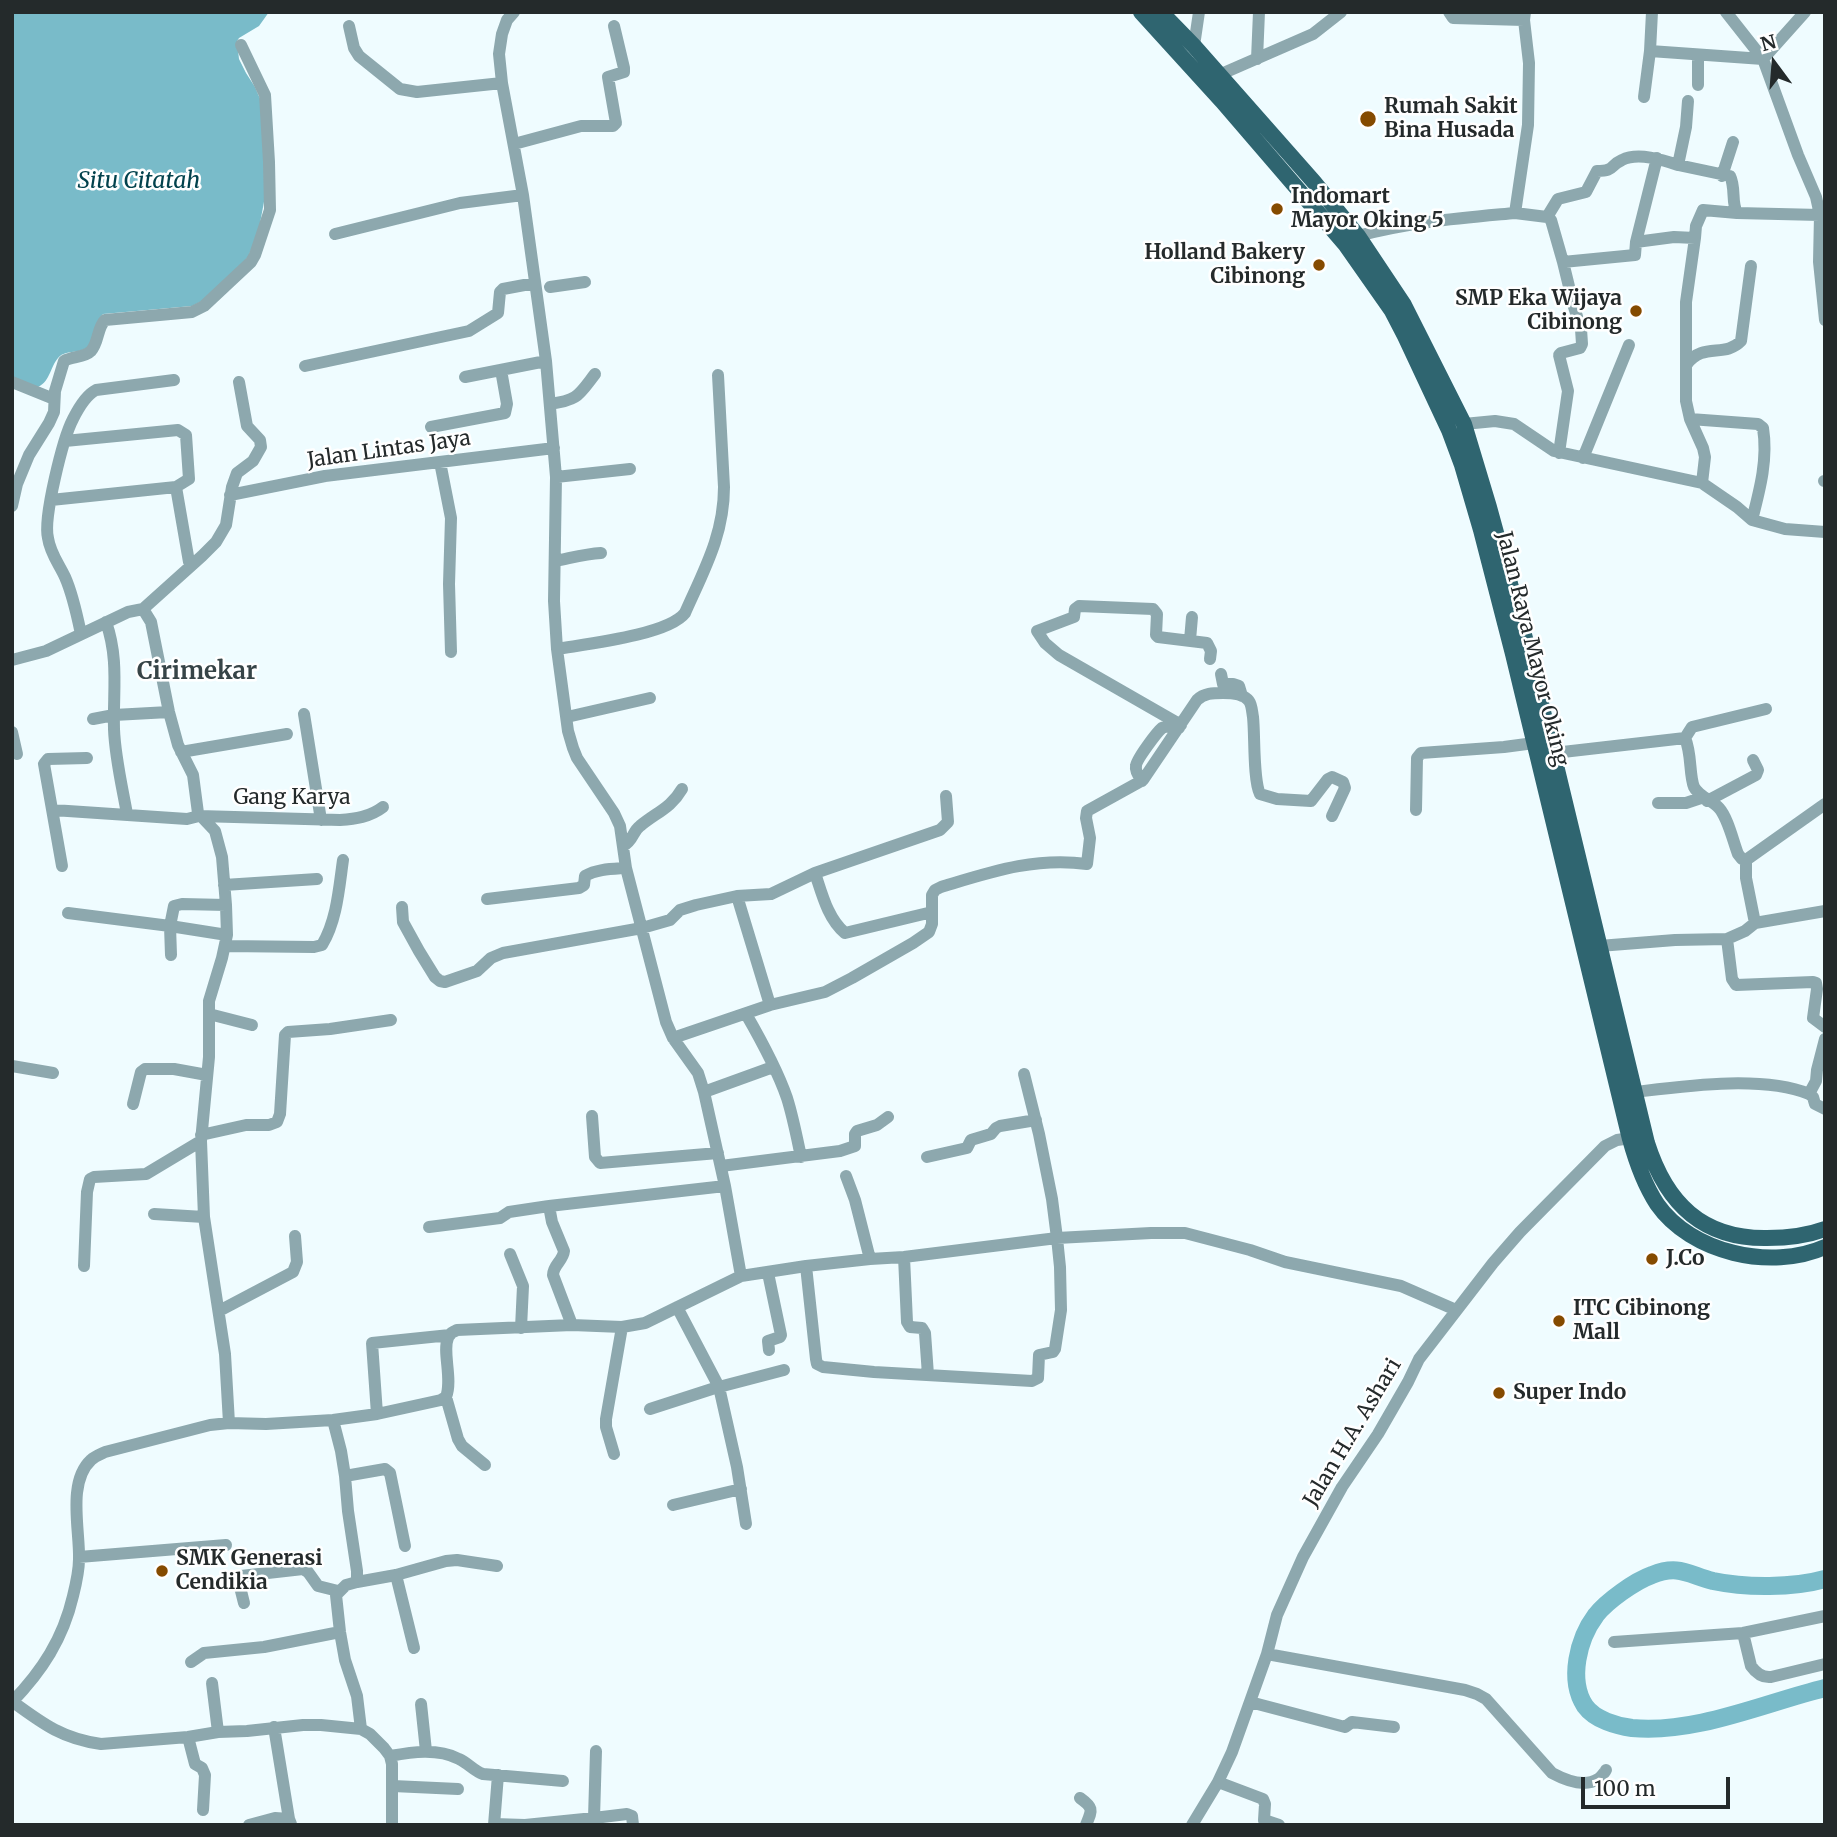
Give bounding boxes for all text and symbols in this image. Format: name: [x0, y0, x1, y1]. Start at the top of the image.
north arrow: [1739, 28, 1809, 98]
text: N: [1758, 29, 1779, 56]
place label: Rumah Sakit Bina Husada: [1384, 94, 1518, 144]
marker: Rumah Sakit Bina Husada: [1358, 109, 1378, 129]
water label: Situ Citatah: [78, 167, 200, 195]
place label: Indomart Mayor Oking 5: [1291, 184, 1444, 234]
marker: Indomart Mayor Oking 5: [1269, 201, 1285, 217]
place label: Holland Bakery Cibinong: [1144, 240, 1305, 290]
marker: Holland Bakery Cibinong: [1311, 257, 1327, 273]
place label: SMP Eka Wijaya Cibinong: [1455, 286, 1622, 336]
marker: SMP Eka Wijaya Cibinong: [1628, 303, 1644, 319]
street label: Jalan Lintas Jaya: [306, 426, 472, 474]
street label: Jalan Raya Mayor Oking: [1491, 529, 1573, 769]
district label: Cirimekar: [137, 658, 257, 686]
street label: Gang Karya: [233, 785, 351, 811]
place label: J.Co: [1666, 1246, 1704, 1272]
marker: J.Co: [1644, 1251, 1660, 1267]
place label: ITC Cibinong Mall: [1573, 1296, 1710, 1346]
marker: ITC Cibinong Mall: [1551, 1313, 1567, 1329]
street label: Jalan H.A. Ashari: [1299, 1354, 1407, 1512]
place label: Super Indo: [1513, 1380, 1626, 1406]
marker: Super Indo: [1491, 1385, 1507, 1401]
place label: SMK Generasi Cendikia: [176, 1546, 322, 1596]
marker: SMK Generasi Cendikia: [154, 1563, 170, 1579]
scale bar: [1585, 1764, 1734, 1808]
text: 100 m: [1594, 1775, 1656, 1802]

